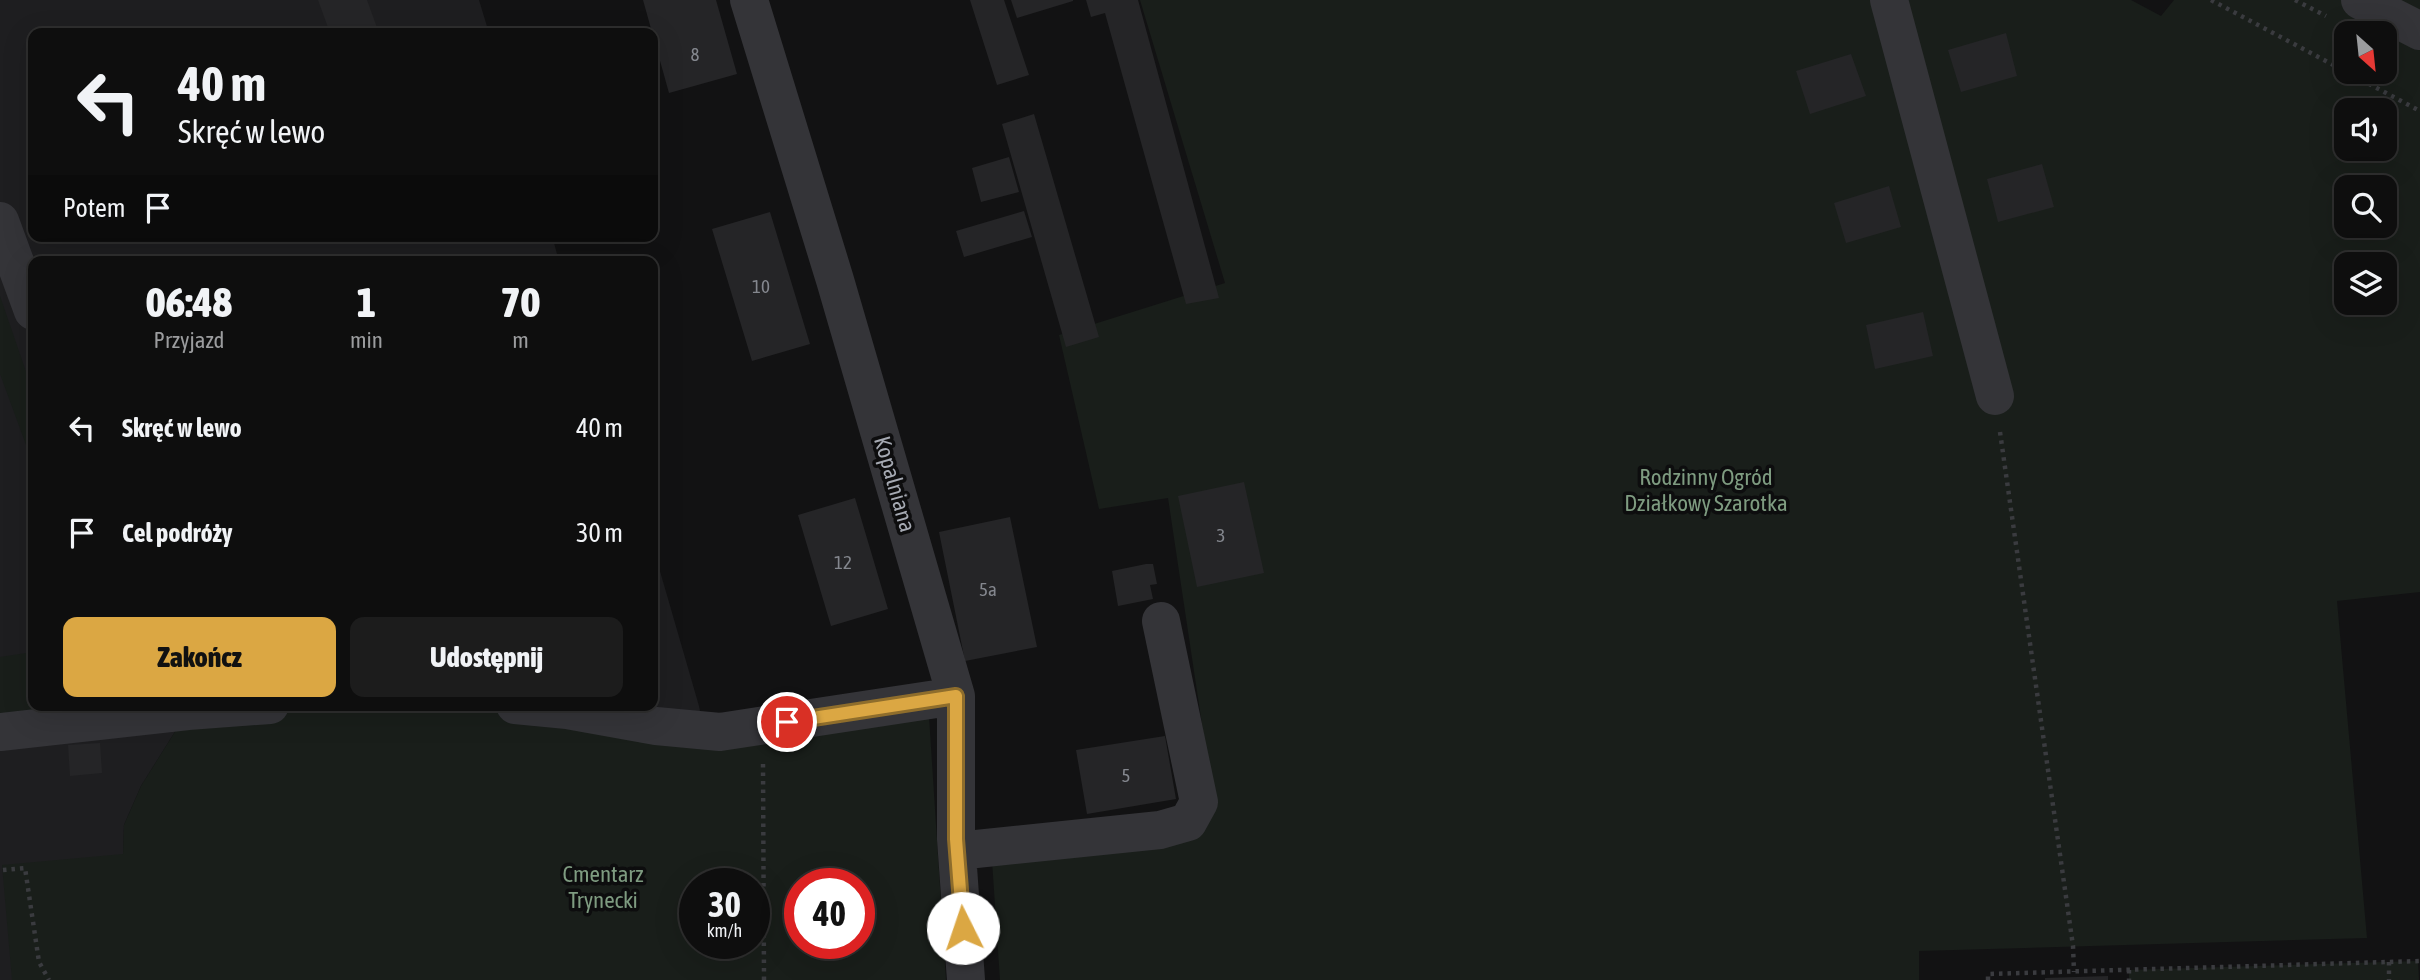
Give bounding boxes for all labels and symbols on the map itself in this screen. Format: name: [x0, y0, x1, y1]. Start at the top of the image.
north arrow: [2334, 21, 2398, 84]
house number: 8: [691, 43, 700, 65]
house number: 10: [752, 275, 770, 297]
street label: Kopalniana: [869, 433, 921, 535]
park label: Rodzinny Ogród Działkowy Szarotka: [1624, 464, 1788, 516]
house number: 3: [1217, 524, 1225, 546]
house number: 12: [834, 551, 852, 573]
house number: 5a: [979, 578, 997, 600]
pin: [757, 692, 817, 752]
house number: 5: [1122, 764, 1130, 786]
park label: Cmentarz Trynecki: [563, 861, 643, 913]
speed limit sign: 40: [784, 868, 875, 959]
position arrow: [926, 891, 1000, 965]

